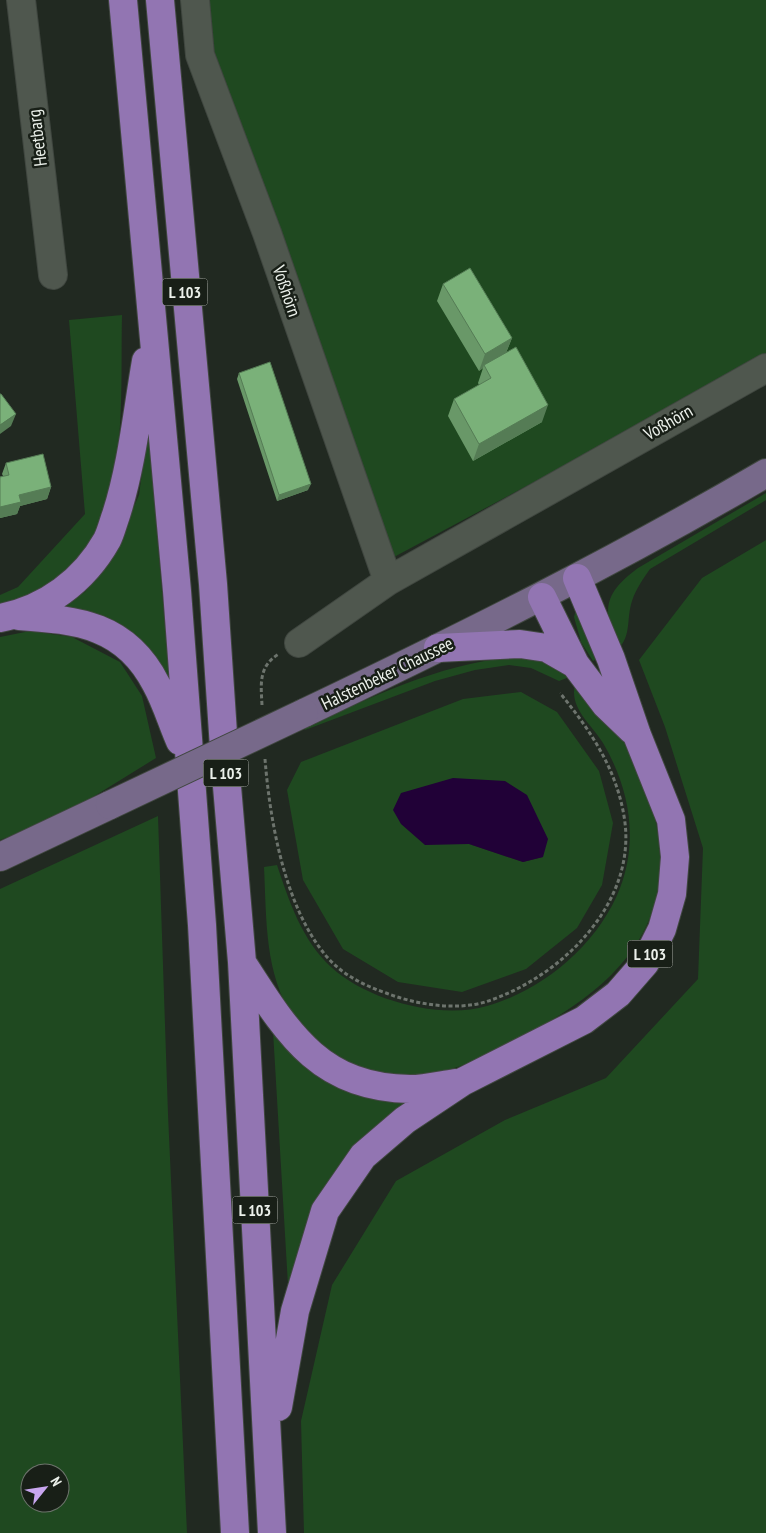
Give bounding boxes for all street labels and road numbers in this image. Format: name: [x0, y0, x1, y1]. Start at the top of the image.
street label: Heetbarg: [22, 108, 52, 168]
street label: Voßhörn: [267, 261, 306, 320]
road number: L 103: [162, 278, 208, 306]
street label: Voßhörn: [639, 399, 697, 446]
street label: Halstenbeker Chaussee: [317, 631, 457, 715]
road number: L 103: [204, 760, 248, 786]
road number: L 103: [628, 941, 672, 968]
road number: L 103: [232, 1196, 278, 1224]

